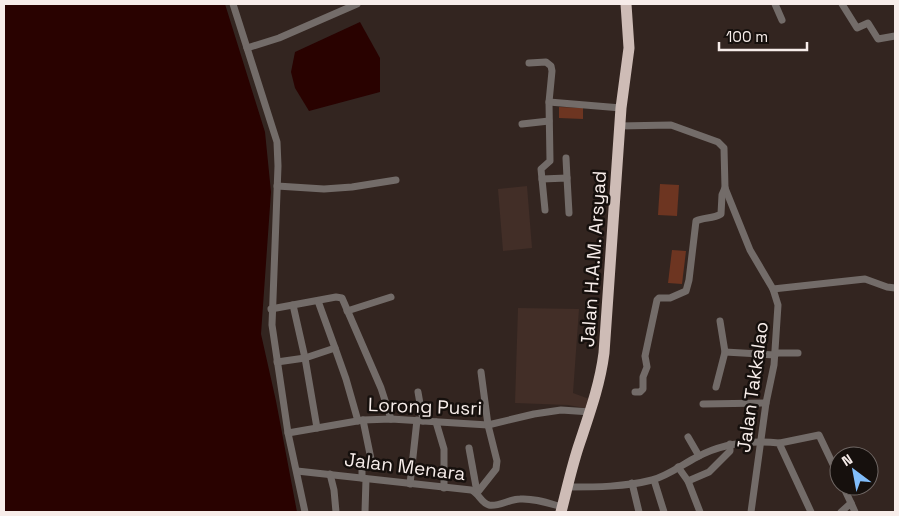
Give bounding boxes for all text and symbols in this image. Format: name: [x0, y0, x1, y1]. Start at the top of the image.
scale bar: [719, 20, 806, 52]
text: 100 m: [726, 27, 768, 46]
street label: Jalan H.A.M. Arsyad: [575, 170, 612, 348]
street label: Jalan Takkalao: [731, 320, 774, 454]
street label: Lorong Pusri: [367, 392, 482, 421]
north arrow: [829, 446, 879, 496]
street label: Jalan Menara: [343, 447, 467, 486]
text: N: [838, 450, 856, 470]

